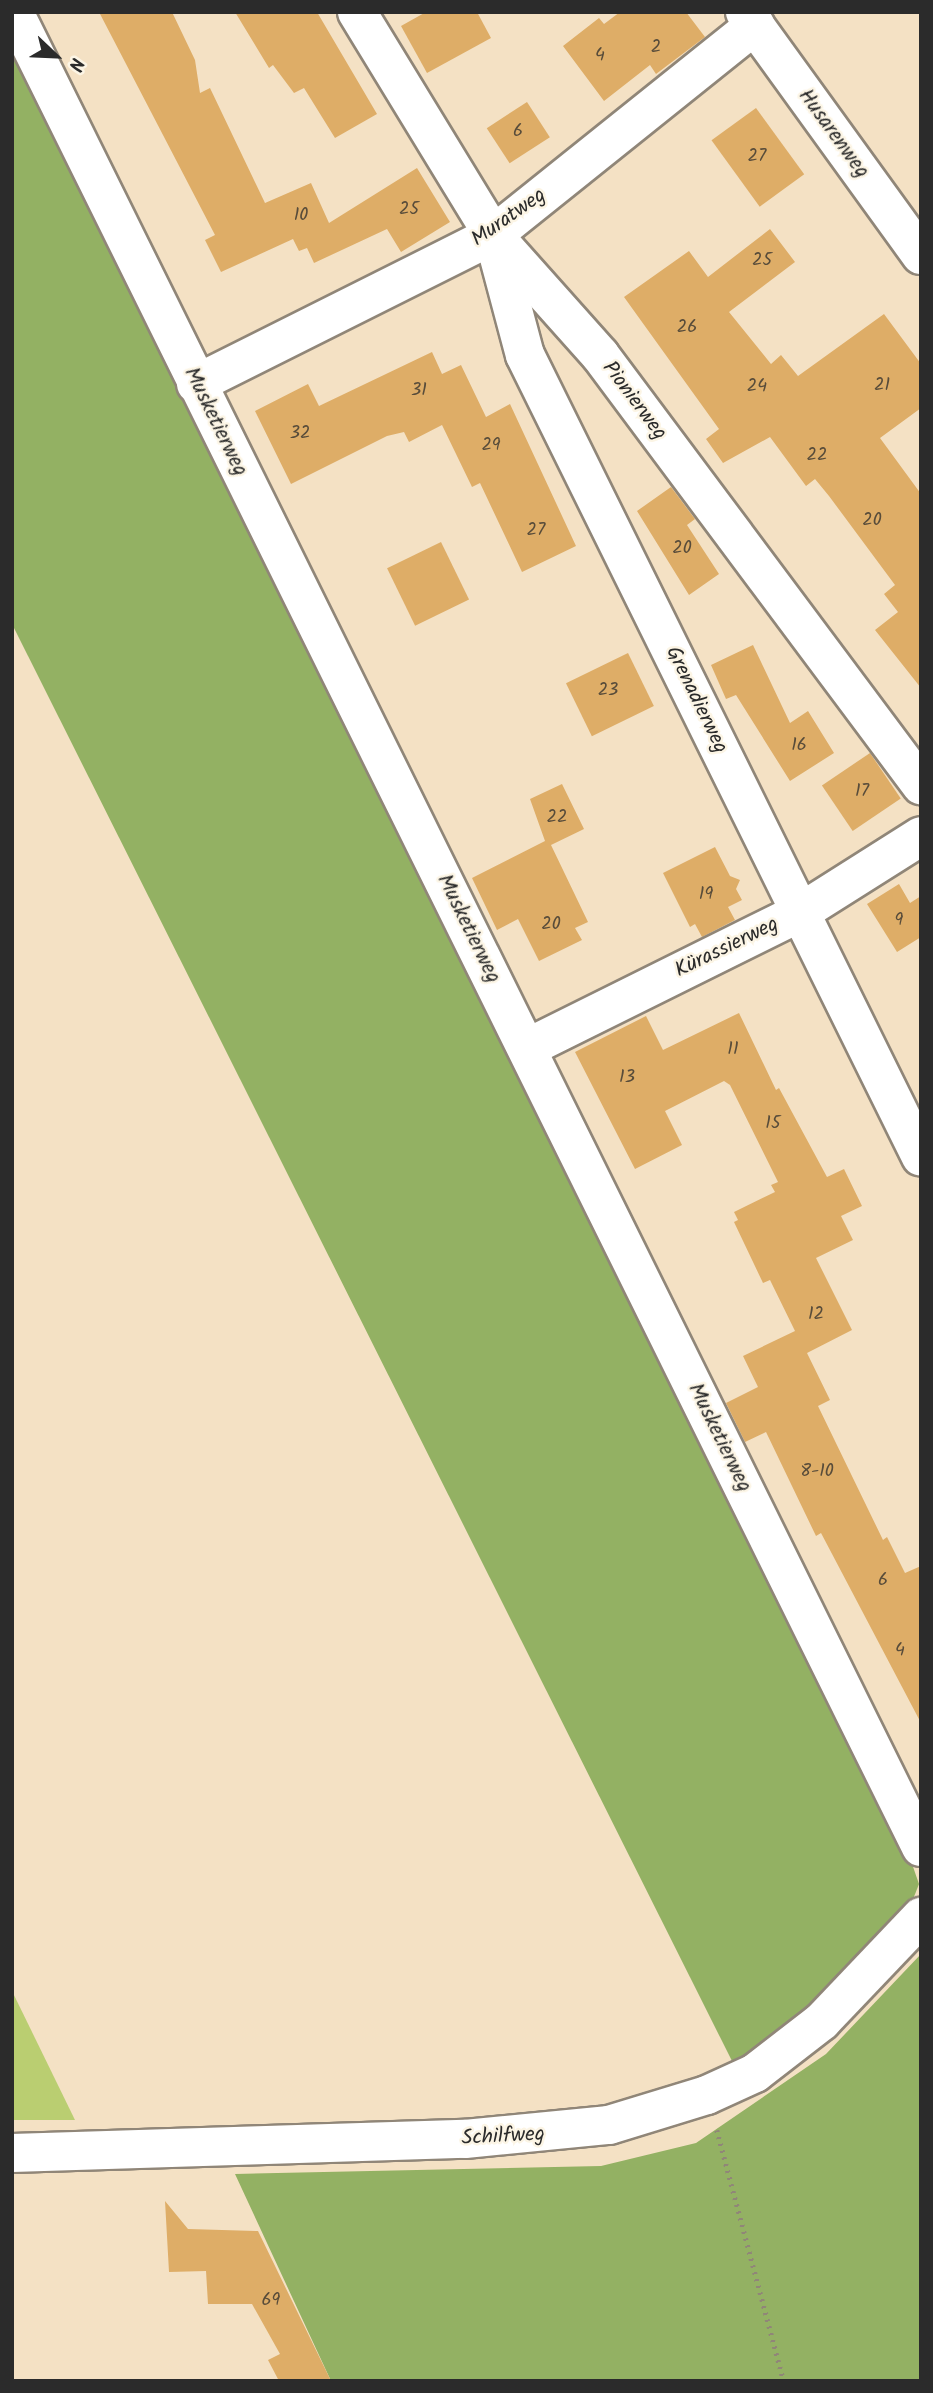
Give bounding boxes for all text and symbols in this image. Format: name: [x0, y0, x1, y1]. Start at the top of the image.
north arrow: [21, 21, 91, 91]
house number: 2: [651, 37, 661, 59]
house number: 4: [595, 45, 605, 67]
text: N: [59, 53, 91, 76]
street label: Husarenweg: [792, 84, 874, 184]
house number: 6: [513, 121, 523, 143]
house number: 27: [748, 146, 766, 168]
street label: Muratweg: [467, 183, 551, 253]
house number: 25: [399, 199, 419, 221]
house number: 10: [294, 205, 308, 227]
house number: 25: [752, 250, 772, 272]
house number: 26: [677, 317, 697, 339]
street label: Pionierweg: [596, 357, 672, 445]
street label: Musketierweg: [178, 363, 252, 481]
house number: 21: [874, 375, 890, 397]
house number: 24: [747, 376, 767, 398]
house number: 31: [411, 380, 427, 402]
house number: 32: [290, 423, 310, 445]
house number: 29: [481, 435, 501, 457]
house number: 22: [807, 445, 827, 467]
house number: 20: [862, 510, 882, 532]
house number: 27: [527, 520, 545, 542]
house number: 20: [672, 538, 692, 560]
street label: Grenadierweg: [659, 642, 733, 758]
house number: 23: [598, 680, 618, 702]
house number: 16: [791, 735, 807, 757]
house number: 17: [855, 781, 869, 803]
house number: 22: [547, 807, 567, 829]
street label: Musketierweg: [431, 870, 505, 988]
house number: 19: [699, 884, 713, 906]
house number: 9: [895, 910, 903, 932]
street label: Kürassierweg: [671, 912, 783, 984]
house number: 20: [541, 914, 561, 936]
house number: 11: [727, 1039, 739, 1061]
house number: 13: [619, 1067, 635, 1089]
house number: 15: [765, 1113, 781, 1135]
house number: 12: [808, 1304, 824, 1326]
street label: Musketierweg: [682, 1379, 756, 1497]
house number: 8-10: [800, 1461, 834, 1483]
house number: 6: [878, 1570, 888, 1592]
house number: 4: [895, 1640, 905, 1662]
street label: Schilfweg: [461, 2122, 545, 2152]
house number: 69: [262, 2290, 280, 2312]

